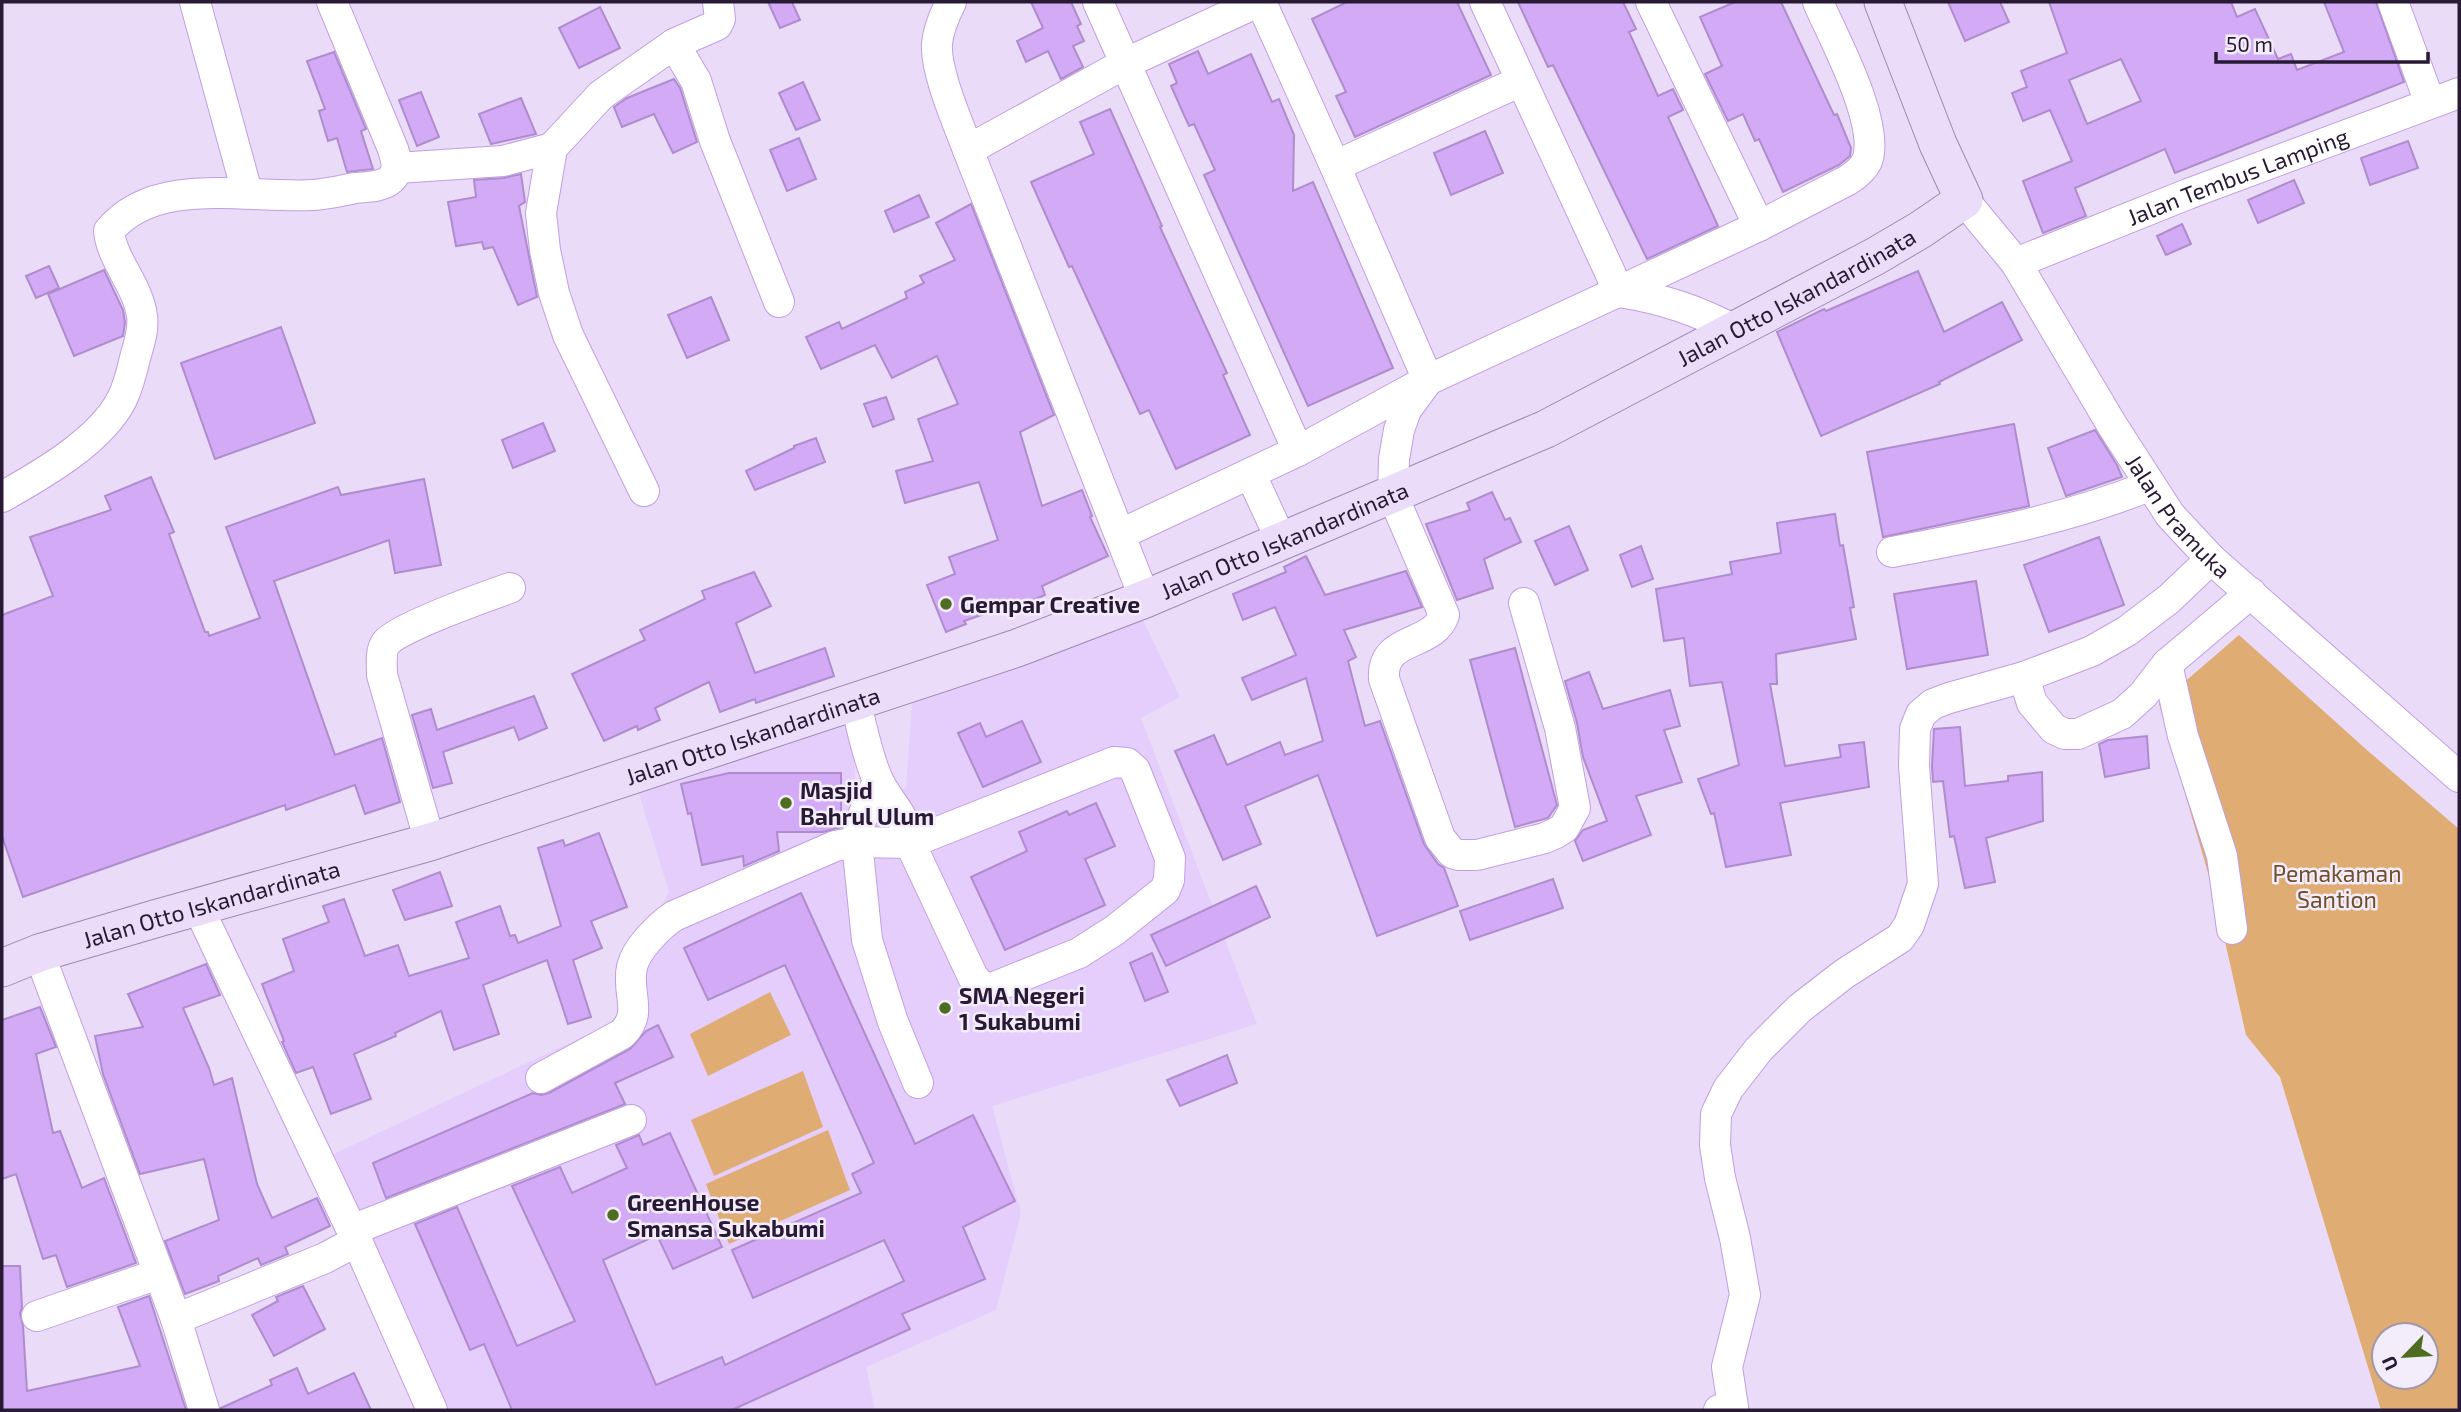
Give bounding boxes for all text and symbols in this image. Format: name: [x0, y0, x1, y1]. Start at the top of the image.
scale bar: [2216, 21, 2428, 65]
text: 50 m: [2226, 31, 2273, 56]
street label: Jalan Tembus Lamping: [2123, 122, 2352, 231]
street label: Jalan Otto Iskandardinata: [1672, 222, 1920, 372]
street label: Jalan Pramuka: [2120, 449, 2236, 584]
street label: Jalan Otto Iskandardinata: [1156, 475, 1412, 605]
place label: Gempar Creative: [960, 590, 1140, 618]
marker: Gempar Creative: [938, 596, 954, 612]
street label: Jalan Otto Iskandardinata: [622, 680, 883, 790]
place label: Masjid Bahrul Ulum: [800, 776, 934, 830]
marker: Masjid Bahrul Ulum: [778, 795, 794, 811]
street label: Jalan Otto Iskandardinata: [79, 854, 343, 953]
park label: Pemakaman Santion: [2272, 859, 2402, 913]
place label: SMA Negeri 1 Sukabumi: [959, 981, 1085, 1035]
marker: SMA Negeri 1 Sukabumi: [937, 1000, 953, 1016]
place label: GreenHouse Smansa Sukabumi: [627, 1188, 825, 1242]
marker: GreenHouse Smansa Sukabumi: [605, 1207, 621, 1223]
north arrow: [2370, 1321, 2440, 1391]
text: U: [2376, 1353, 2402, 1374]

